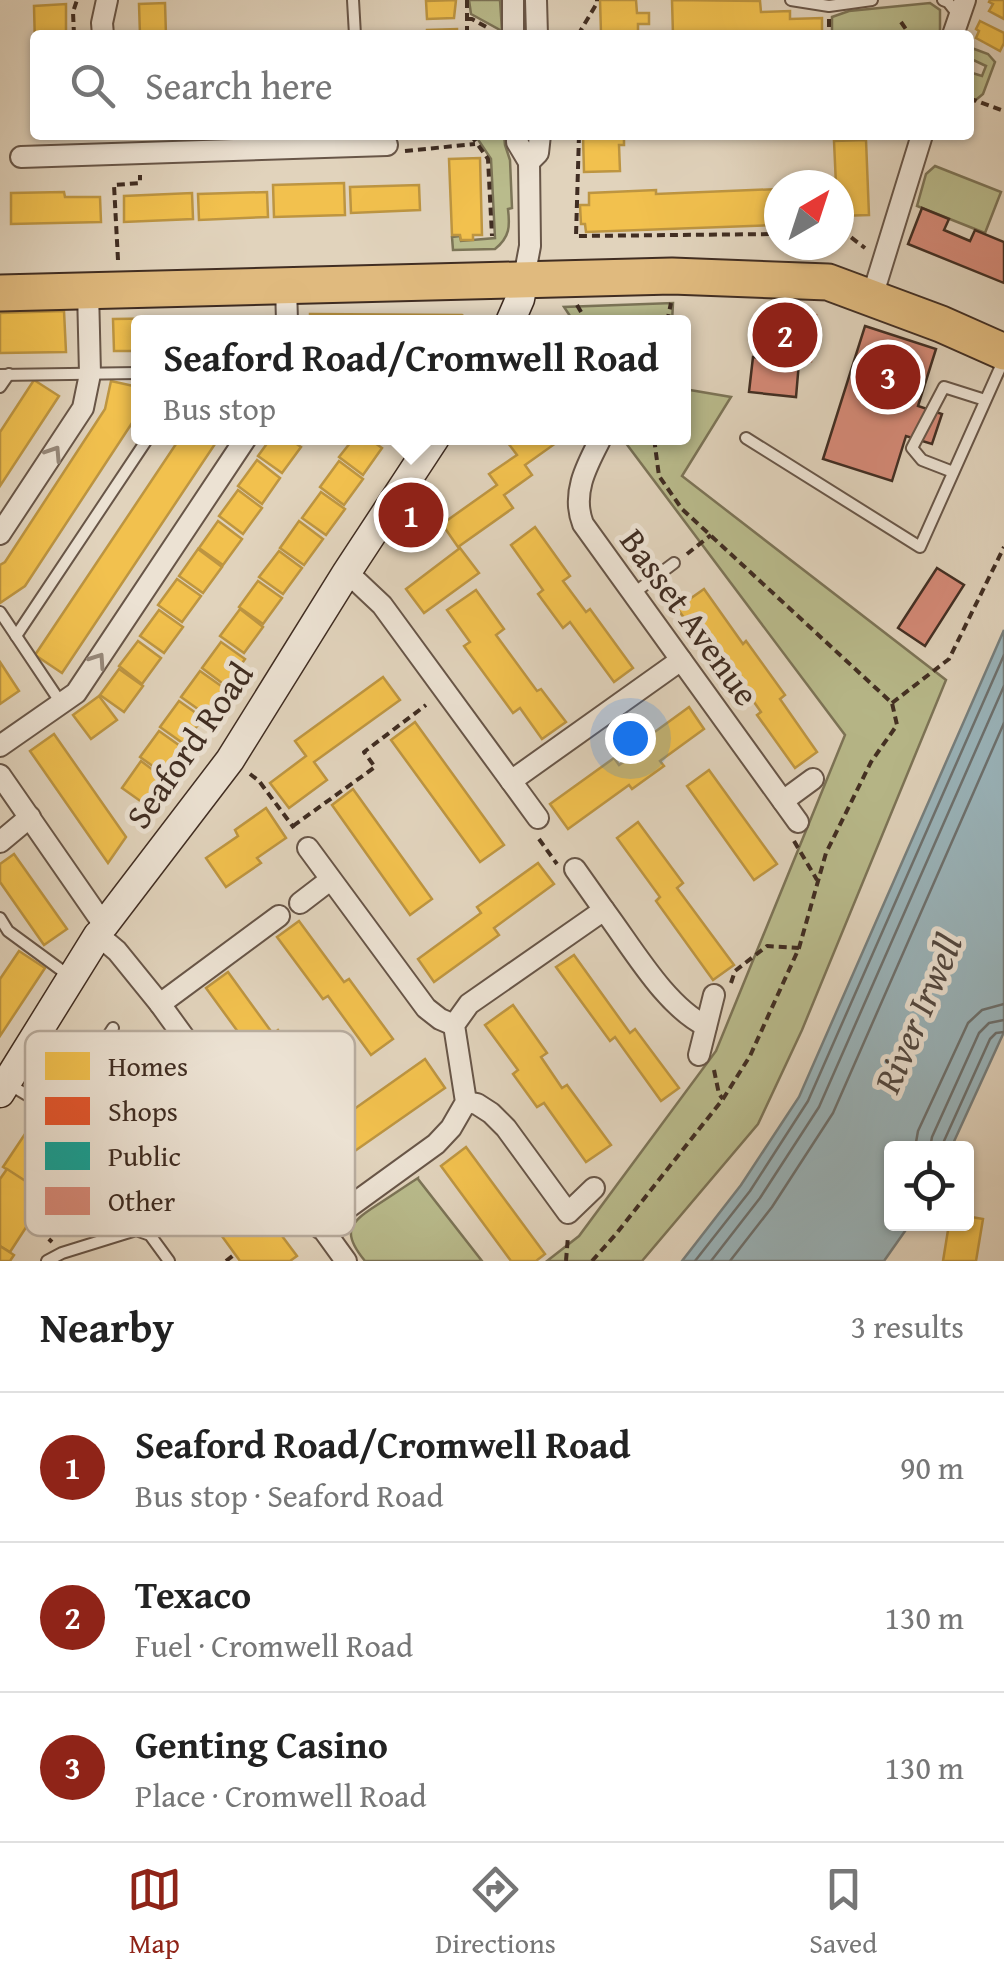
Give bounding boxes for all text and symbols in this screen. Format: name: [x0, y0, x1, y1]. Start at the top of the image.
search box: [30, 30, 974, 140]
text: Search here: [145, 57, 333, 113]
icon: search: [65, 58, 120, 113]
north arrow: [764, 170, 854, 260]
pin: 2: [752, 298, 818, 372]
popup: [131, 315, 691, 445]
text: Seaford Road/Cromwell Road: [163, 329, 659, 385]
pin: 3: [856, 340, 920, 414]
text: Bus stop: [163, 385, 276, 432]
one-way arrow: [41, 446, 60, 464]
pin: 1: [378, 478, 444, 552]
street label: Basset Avenue: [608, 518, 772, 716]
street label: Seaford Road: [113, 651, 265, 839]
one-way arrow: [86, 653, 104, 672]
your location: [605, 713, 656, 764]
water label: River Irwell: [858, 925, 976, 1102]
legend: [25, 1031, 355, 1236]
text: Homes: [108, 1045, 188, 1086]
text: Shops: [108, 1090, 178, 1131]
text: Public: [108, 1135, 181, 1176]
map controls: [884, 1141, 974, 1231]
button: locate: [884, 1141, 974, 1231]
text: Other: [108, 1180, 176, 1221]
text: Nearby: [40, 1296, 174, 1357]
text: 3 results: [851, 1303, 964, 1350]
text: Seaford Road/Cromwell Road: [135, 1416, 631, 1472]
text: 1: [64, 1444, 81, 1491]
text: 90 m: [900, 1444, 964, 1491]
text: Bus stop · Seaford Road: [135, 1472, 444, 1519]
text: Texaco: [135, 1566, 251, 1622]
text: 2: [64, 1594, 81, 1641]
text: 130 m: [885, 1594, 964, 1641]
text: Fuel · Cromwell Road: [135, 1622, 413, 1669]
text: Genting Casino: [135, 1716, 388, 1772]
text: 3: [64, 1744, 81, 1791]
text: 130 m: [885, 1744, 964, 1791]
text: Place · Cromwell Road: [135, 1772, 427, 1819]
tab: Map: [127, 1862, 182, 1963]
tab: Directions: [435, 1862, 556, 1963]
tab: Saved: [809, 1862, 877, 1963]

